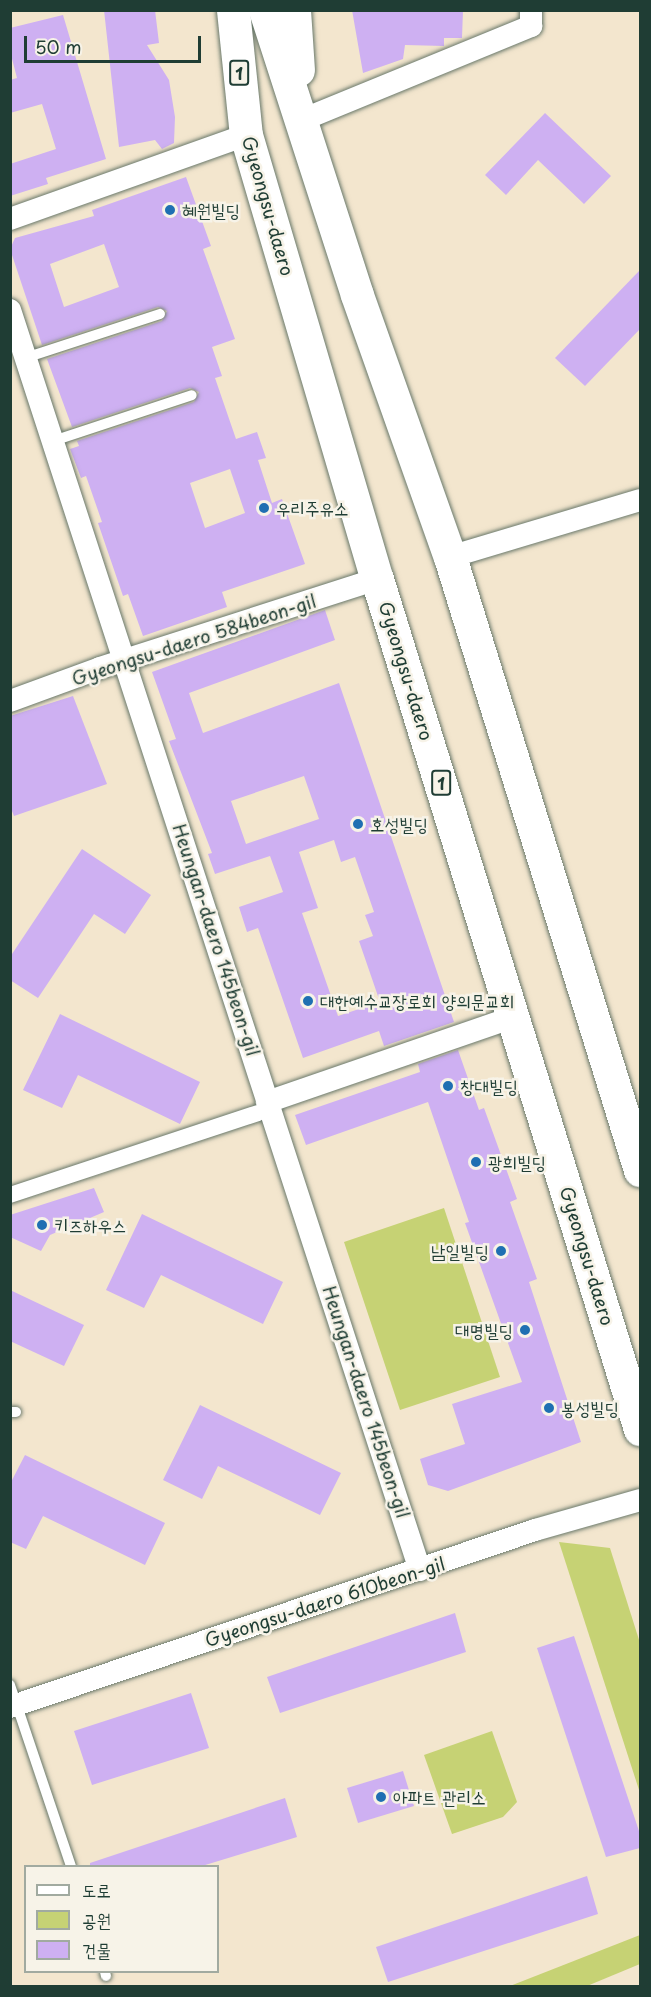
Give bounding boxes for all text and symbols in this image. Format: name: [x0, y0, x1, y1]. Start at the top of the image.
scale bar: [27, 24, 204, 62]
text: 50 m: [35, 33, 82, 60]
road number: 1: [228, 60, 250, 86]
street label: Gyeongsu-daero: [238, 134, 298, 278]
place label: 혜원빌딩: [182, 199, 240, 221]
marker: 혜원빌딩: [163, 203, 177, 217]
place label: 우리주유소: [276, 497, 348, 519]
marker: 우리주유소: [257, 501, 271, 515]
street label: Gyeongsu-daero 584beon-gil: [69, 590, 319, 690]
street label: Gyeongsu-daero: [375, 599, 437, 743]
road number: 1: [430, 770, 452, 796]
place label: 호성빌딩: [370, 813, 428, 835]
marker: 호성빌딩: [351, 817, 365, 831]
street label: Heungan-daero 145beon-gil: [168, 821, 264, 1059]
place label: 대한예수교장로회 양의문교회: [320, 990, 514, 1012]
marker: 대한예수교장로회 양의문교회: [301, 994, 315, 1008]
place label: 창대빌딩: [460, 1075, 518, 1097]
marker: 창대빌딩: [441, 1079, 455, 1093]
place label: 광희빌딩: [488, 1151, 546, 1173]
marker: 광희빌딩: [469, 1155, 483, 1169]
street label: Gyeongsu-daero: [556, 1184, 618, 1328]
place label: 키즈하우스: [54, 1214, 126, 1236]
marker: 키즈하우스: [35, 1218, 49, 1232]
place label: 남일빌딩: [431, 1240, 489, 1262]
marker: 남일빌딩: [494, 1244, 508, 1258]
street label: Heungan-daero 145beon-gil: [318, 1283, 414, 1521]
place label: 대명빌딩: [455, 1319, 513, 1341]
marker: 대명빌딩: [518, 1323, 532, 1337]
place label: 봉성빌딩: [561, 1397, 619, 1419]
marker: 봉성빌딩: [542, 1401, 556, 1415]
street label: Gyeongsu-daero 610beon-gil: [202, 1553, 448, 1651]
place label: 아파트 관리소: [393, 1786, 486, 1808]
marker: 아파트 관리소: [374, 1790, 388, 1804]
legend: [24, 1865, 219, 1973]
text: 도로: [82, 1876, 111, 1903]
text: 공원: [82, 1906, 111, 1933]
text: 건물: [82, 1936, 111, 1963]

